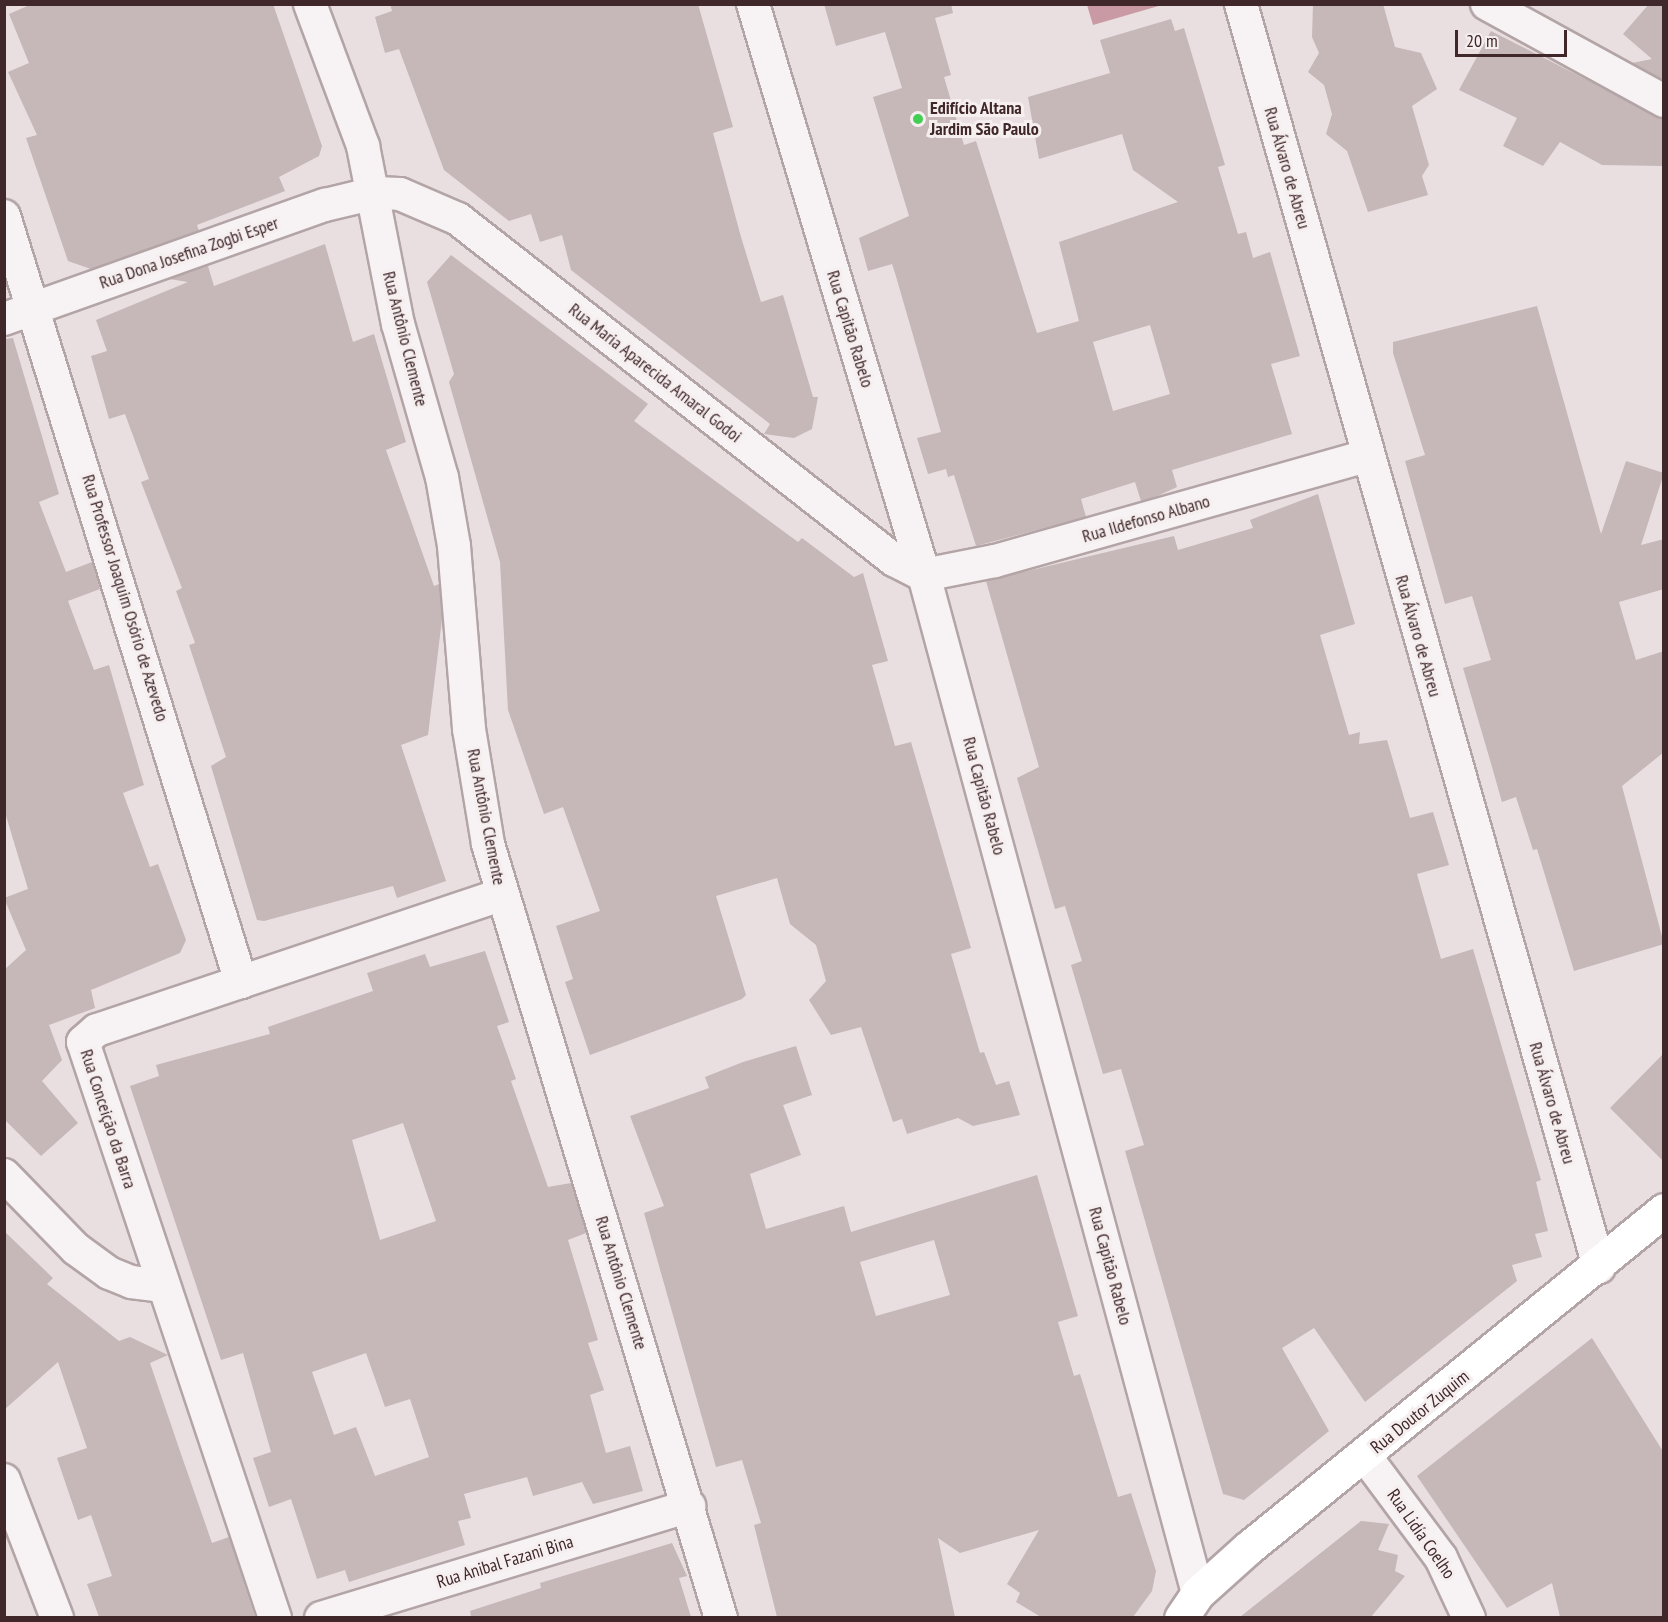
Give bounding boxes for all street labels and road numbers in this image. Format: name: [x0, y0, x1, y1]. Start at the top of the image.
street label: Rua Álvaro de Abreu: [1259, 104, 1315, 232]
street label: Rua Dona Josefina Zogbi Esper: [96, 212, 282, 294]
street label: Rua Capitão Rabelo: [822, 268, 878, 390]
street label: Rua Antônio Clemente: [378, 269, 432, 409]
street label: Rua Maria Aparecida Amaral Godoi: [564, 298, 746, 448]
street label: Rua Professor Joaquim Osório de Azevedo: [77, 472, 173, 724]
street label: Rua Ildefonso Albano: [1079, 490, 1213, 548]
street label: Rua Álvaro de Abreu: [1390, 572, 1446, 700]
street label: Rua Capitão Rabelo: [958, 735, 1010, 857]
street label: Rua Antônio Clemente: [462, 747, 510, 887]
street label: Rua Álvaro de Abreu: [1524, 1039, 1580, 1167]
street label: Rua Conceição da Barra: [75, 1047, 141, 1191]
street label: Rua Capitão Rabelo: [1084, 1205, 1136, 1327]
street label: Rua Antônio Clemente: [590, 1213, 652, 1353]
street label: Rua Doutor Zuquim: [1366, 1366, 1474, 1458]
street label: Rua Lidía Coelho: [1382, 1485, 1460, 1583]
street label: Rua Anibal Fazani Bina: [434, 1531, 576, 1593]

